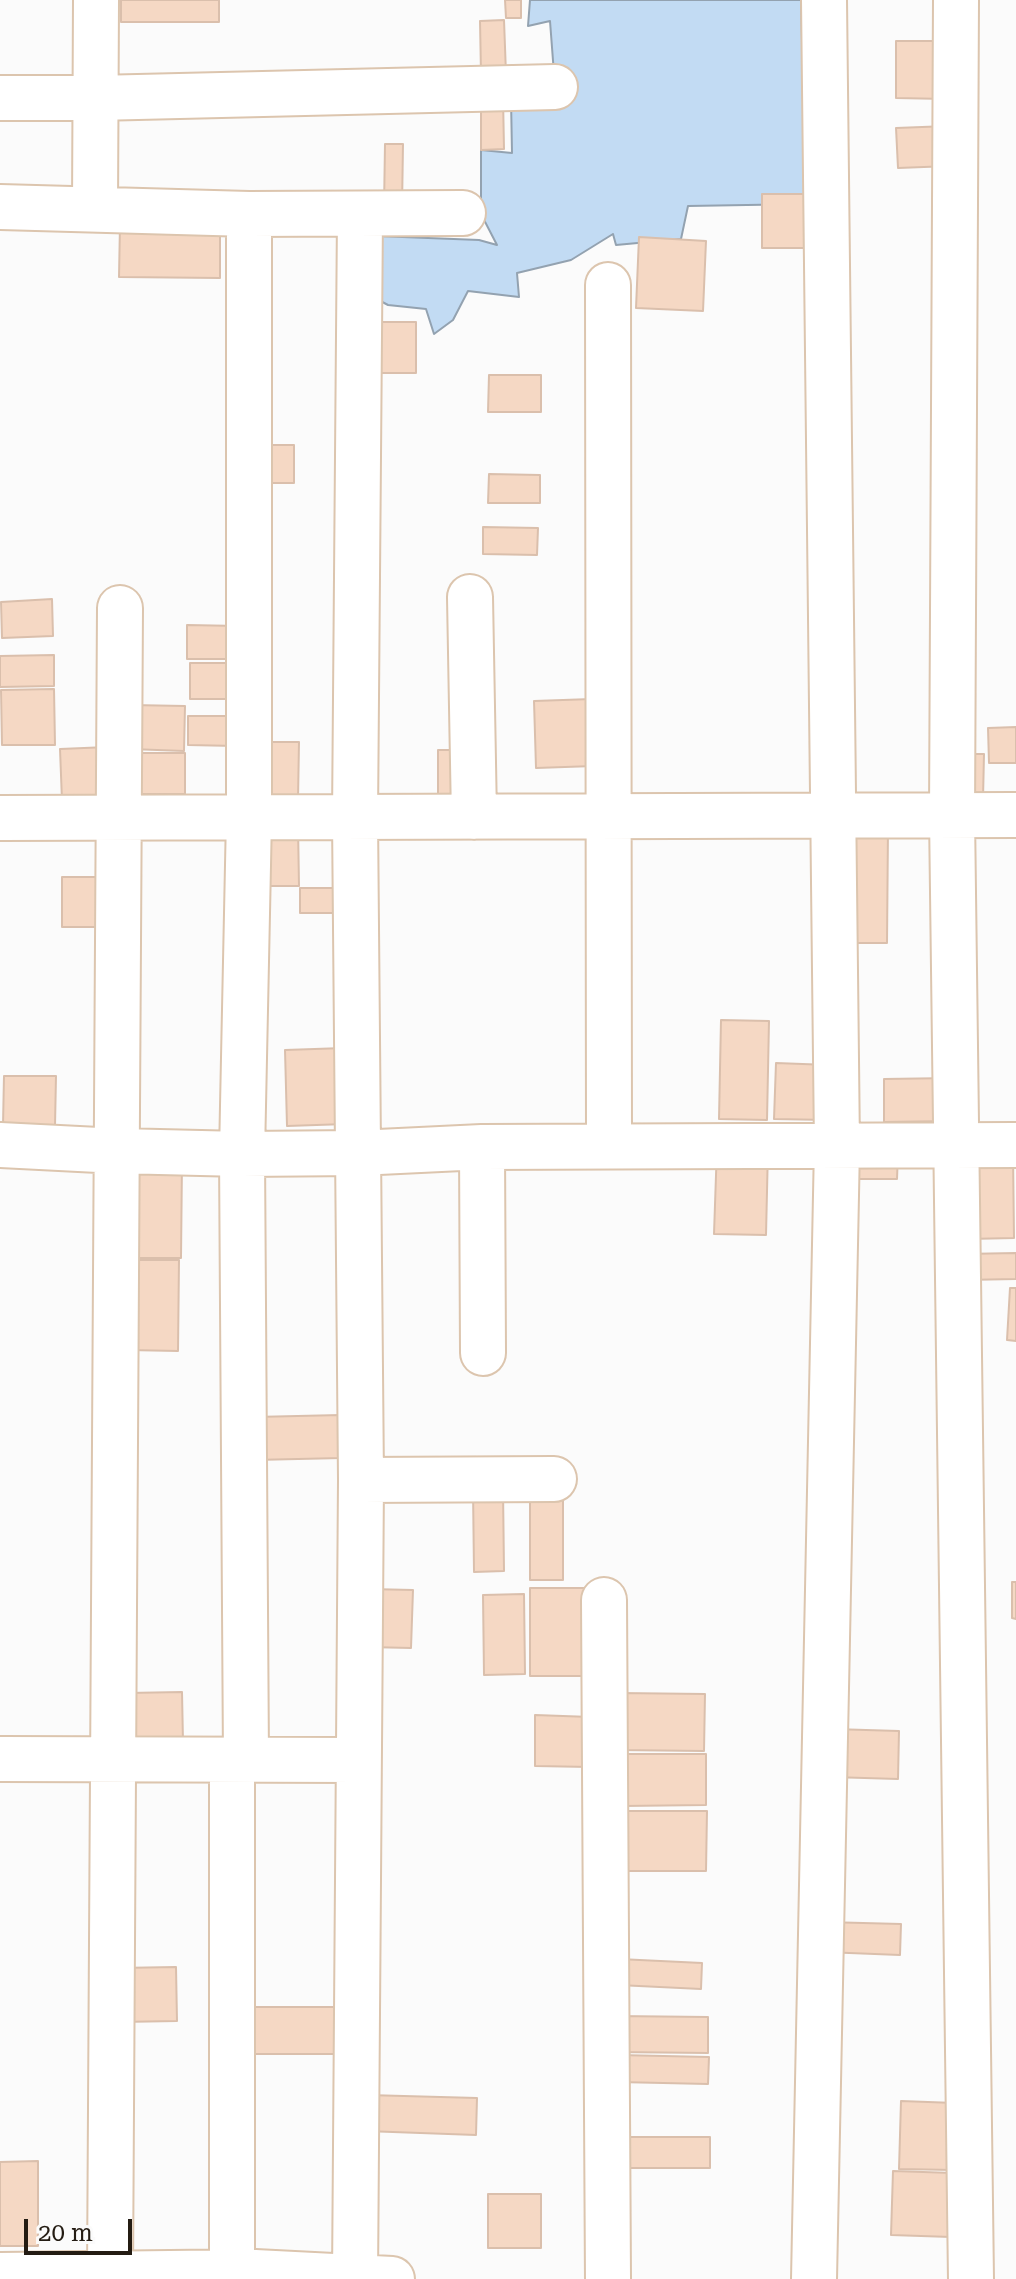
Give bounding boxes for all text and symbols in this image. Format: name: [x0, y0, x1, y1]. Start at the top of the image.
scale bar: [28, 2203, 136, 2253]
text: 20 m: [38, 2219, 93, 2247]

